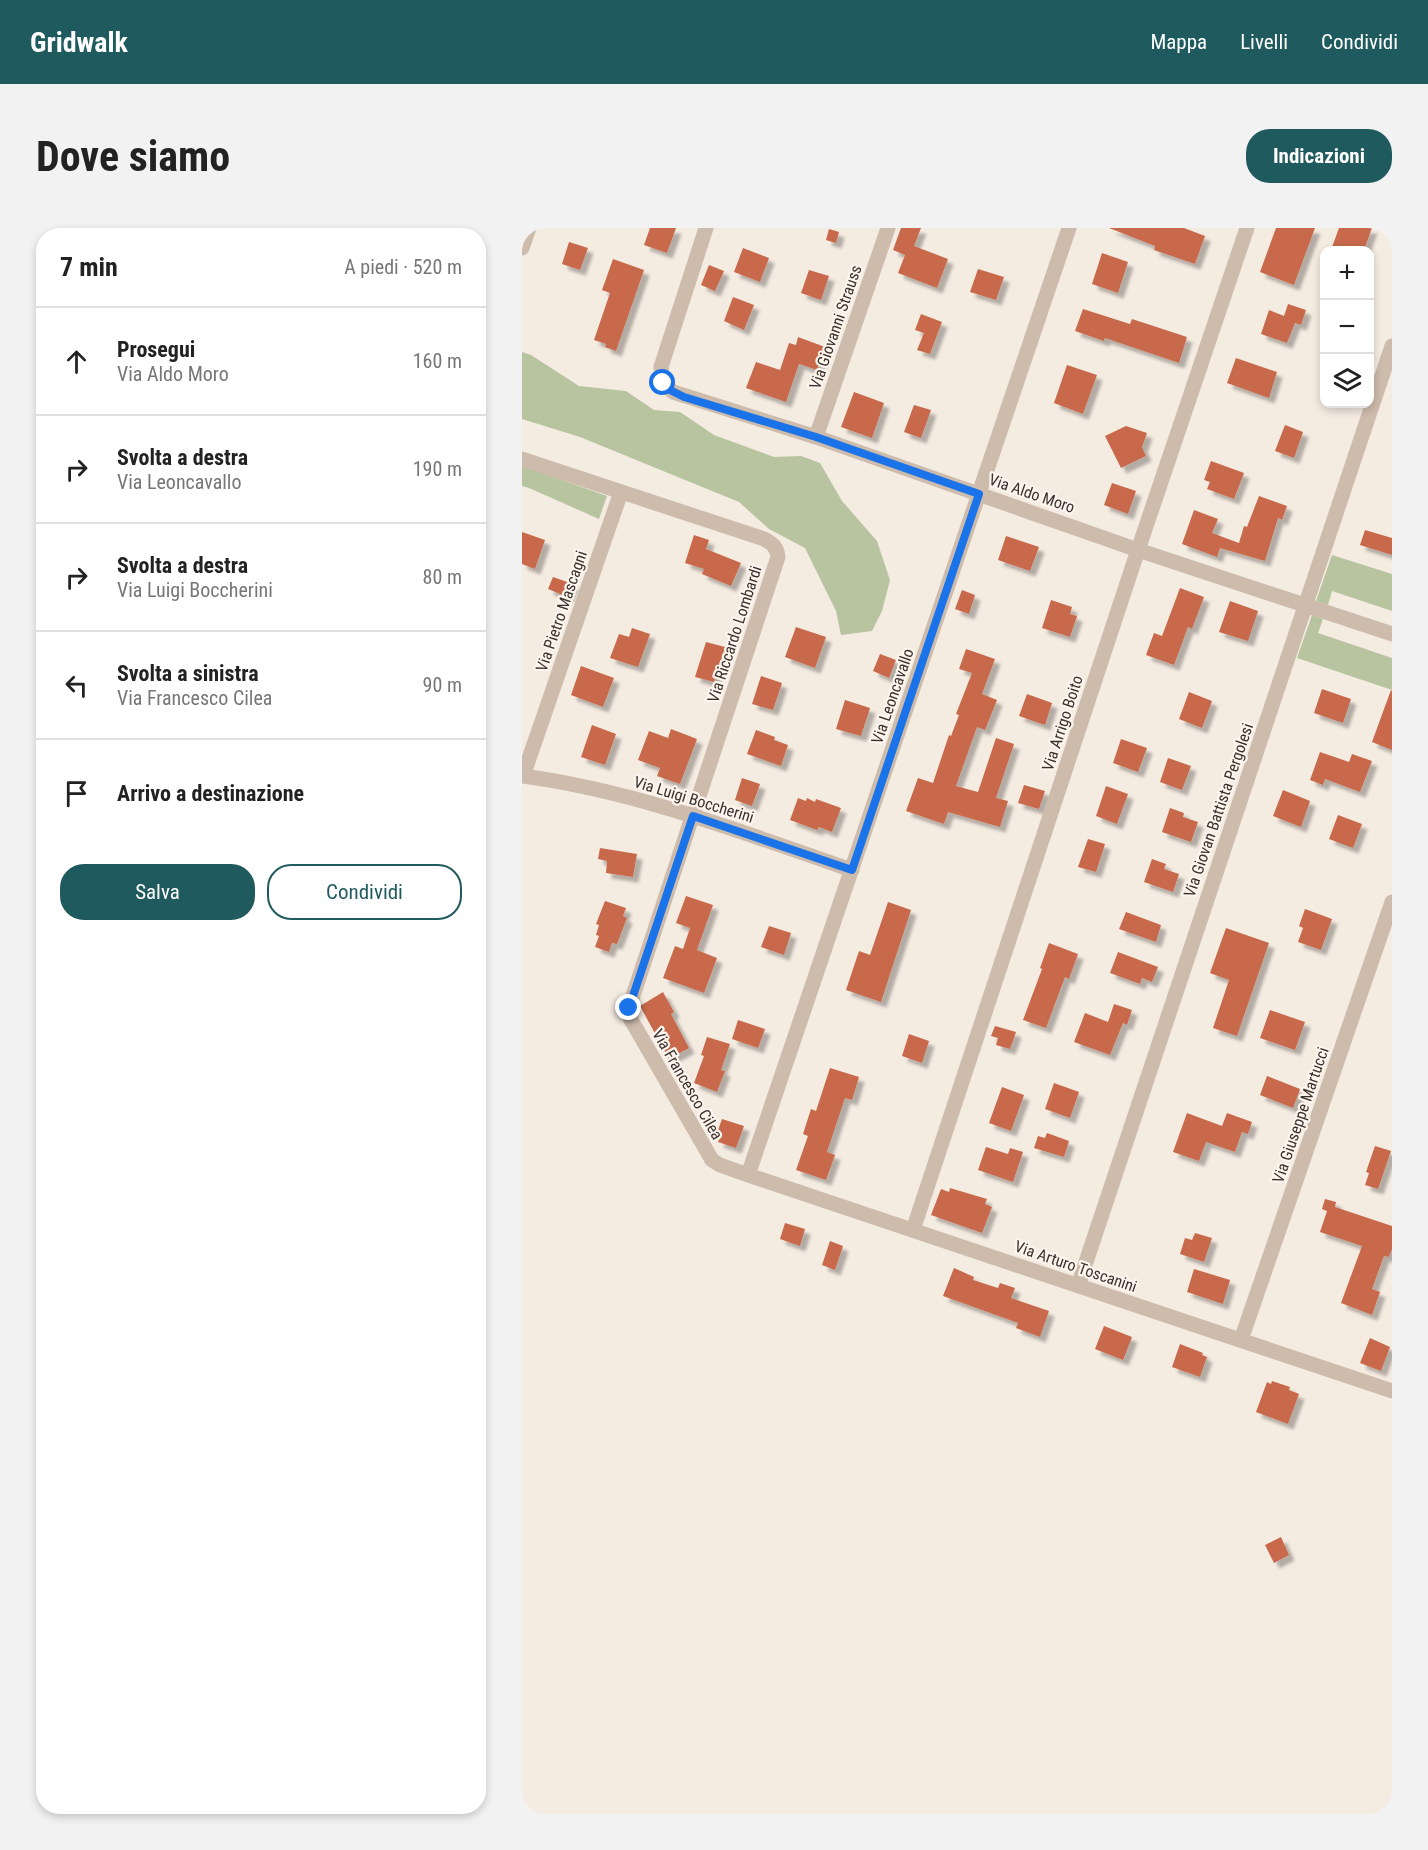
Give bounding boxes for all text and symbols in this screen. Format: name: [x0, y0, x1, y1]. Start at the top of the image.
text: Gridwalk: [30, 26, 128, 59]
text: Mappa: [1150, 30, 1207, 54]
text: Livelli: [1240, 30, 1288, 54]
text: Condividi: [1321, 30, 1398, 54]
button: Indicazioni: [1246, 129, 1392, 183]
text: Dove siamo: [36, 132, 230, 181]
map controls: [1320, 246, 1374, 408]
button: +: [1320, 246, 1374, 300]
text: 7 min: [60, 252, 118, 282]
text: A piedi · 520 m: [344, 255, 462, 279]
street label: Via Giovanni Strauss: [805, 263, 866, 392]
button: −: [1320, 300, 1374, 354]
text: Prosegui: [117, 337, 195, 362]
icon: ahead: [60, 345, 93, 378]
text: 160 m: [413, 349, 462, 373]
button: layers: [1320, 354, 1374, 408]
text: Via Aldo Moro: [117, 362, 229, 386]
route start: [649, 369, 675, 395]
text: Svolta a destra: [117, 445, 248, 470]
icon: right: [60, 453, 93, 486]
text: 190 m: [413, 457, 462, 481]
text: Via Leoncavallo: [117, 470, 241, 494]
street label: Via Aldo Moro: [986, 470, 1077, 517]
street label: Via Pietro Mascagni: [532, 548, 591, 674]
text: Svolta a destra: [117, 553, 248, 578]
icon: right: [60, 561, 93, 594]
street label: Via Riccardo Lombardi: [703, 563, 766, 705]
text: 80 m: [423, 565, 462, 589]
text: Via Luigi Boccherini: [117, 578, 273, 602]
street label: Via Leoncavallo: [867, 646, 918, 746]
text: Svolta a sinistra: [117, 661, 259, 686]
icon: left: [60, 669, 93, 702]
text: 90 m: [423, 673, 462, 697]
street label: Via Arrigo Boito: [1038, 673, 1087, 773]
text: Via Francesco Cilea: [117, 686, 272, 710]
street label: Via Giovan Battista Pergolesi: [1180, 721, 1257, 900]
street label: Via Luigi Boccherini: [631, 772, 756, 827]
icon: arrive: [60, 777, 93, 810]
text: Arrivo a destinazione: [117, 781, 304, 806]
button: Salva: [60, 864, 255, 920]
button: Condividi: [267, 864, 462, 920]
route end: [615, 994, 641, 1020]
street label: Via Francesco Cilea: [648, 1026, 727, 1143]
street label: Via Giuseppe Martucci: [1268, 1045, 1333, 1186]
street label: Via Arturo Toscanini: [1012, 1237, 1139, 1296]

